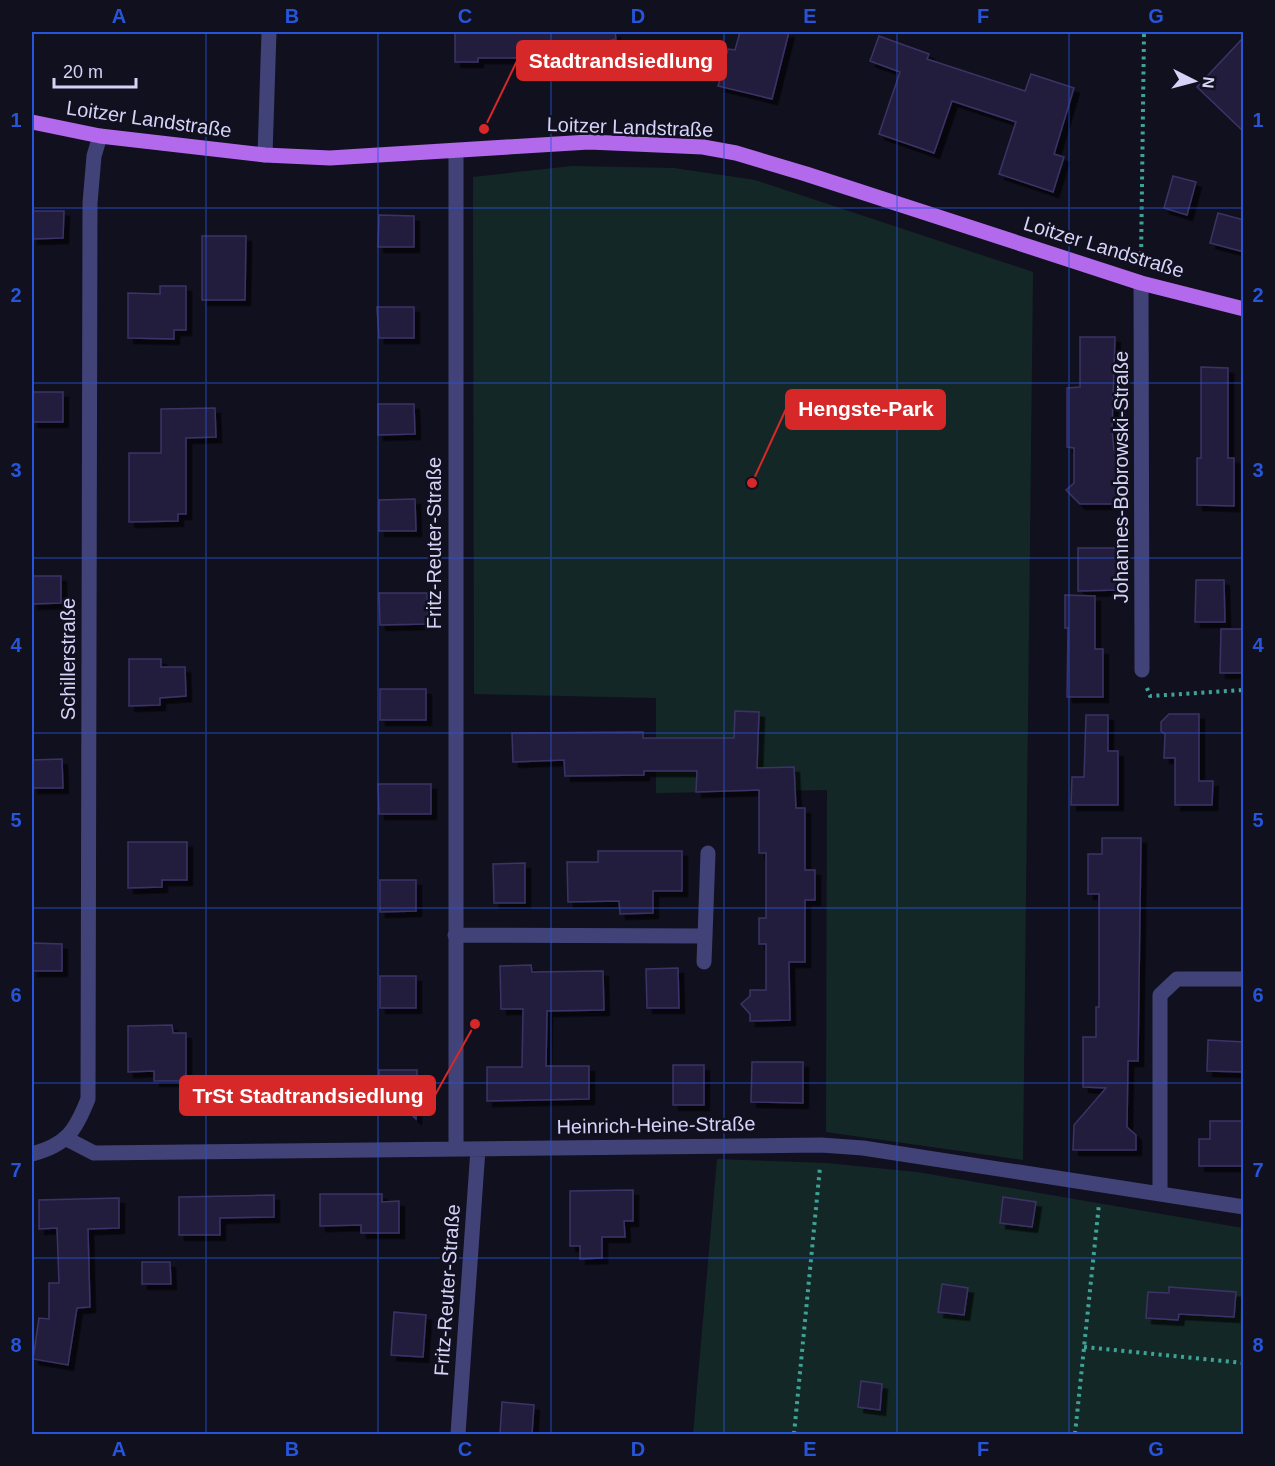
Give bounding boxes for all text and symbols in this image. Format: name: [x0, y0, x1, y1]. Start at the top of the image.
text: A: [112, 5, 126, 27]
text: B: [285, 5, 299, 27]
text: C: [458, 5, 472, 27]
text: D: [631, 5, 645, 27]
text: E: [803, 5, 817, 27]
text: F: [977, 5, 989, 27]
text: G: [1148, 5, 1164, 27]
callout: Stadtrandsiedlung: [517, 41, 726, 80]
text: Stadtrandsiedlung: [529, 49, 713, 72]
scale bar: [54, 51, 136, 89]
north arrow: [1164, 51, 1224, 111]
text: 20 m: [63, 62, 103, 82]
text: N: [1199, 76, 1217, 89]
street label: Loitzer Landstraße: [65, 97, 233, 141]
text: 1: [10, 109, 22, 131]
text: 1: [1252, 109, 1264, 131]
street label: Loitzer Landstraße: [546, 113, 714, 141]
street label: Loitzer Landstraße: [1021, 212, 1187, 282]
text: 2: [10, 284, 22, 306]
text: 2: [1252, 284, 1264, 306]
street label: Johannes-Bobrowski-Straße: [1110, 351, 1132, 603]
callout: Hengste-Park: [786, 390, 945, 429]
text: Hengste-Park: [798, 397, 934, 420]
street label: Fritz-Reuter-Straße: [423, 457, 445, 629]
text: 3: [10, 459, 22, 481]
text: 3: [1252, 459, 1264, 481]
street label: Schillerstraße: [57, 598, 79, 720]
text: 4: [10, 634, 22, 656]
text: 4: [1252, 634, 1264, 656]
text: 5: [10, 809, 22, 831]
text: 5: [1252, 809, 1264, 831]
text: 6: [10, 984, 22, 1006]
text: 6: [1252, 984, 1264, 1006]
callout: TrSt Stadtrandsiedlung: [180, 1076, 435, 1115]
text: TrSt Stadtrandsiedlung: [192, 1084, 424, 1107]
street label: Heinrich-Heine-Straße: [556, 1112, 756, 1138]
text: 7: [10, 1159, 22, 1181]
text: 7: [1252, 1159, 1264, 1181]
street label: Fritz-Reuter-Straße: [430, 1203, 464, 1377]
text: 8: [10, 1334, 22, 1356]
text: 8: [1252, 1334, 1264, 1356]
text: A: [112, 1438, 126, 1460]
text: B: [285, 1438, 299, 1460]
text: C: [458, 1438, 472, 1460]
text: D: [631, 1438, 645, 1460]
text: E: [803, 1438, 817, 1460]
text: F: [977, 1438, 989, 1460]
text: G: [1148, 1438, 1164, 1460]

